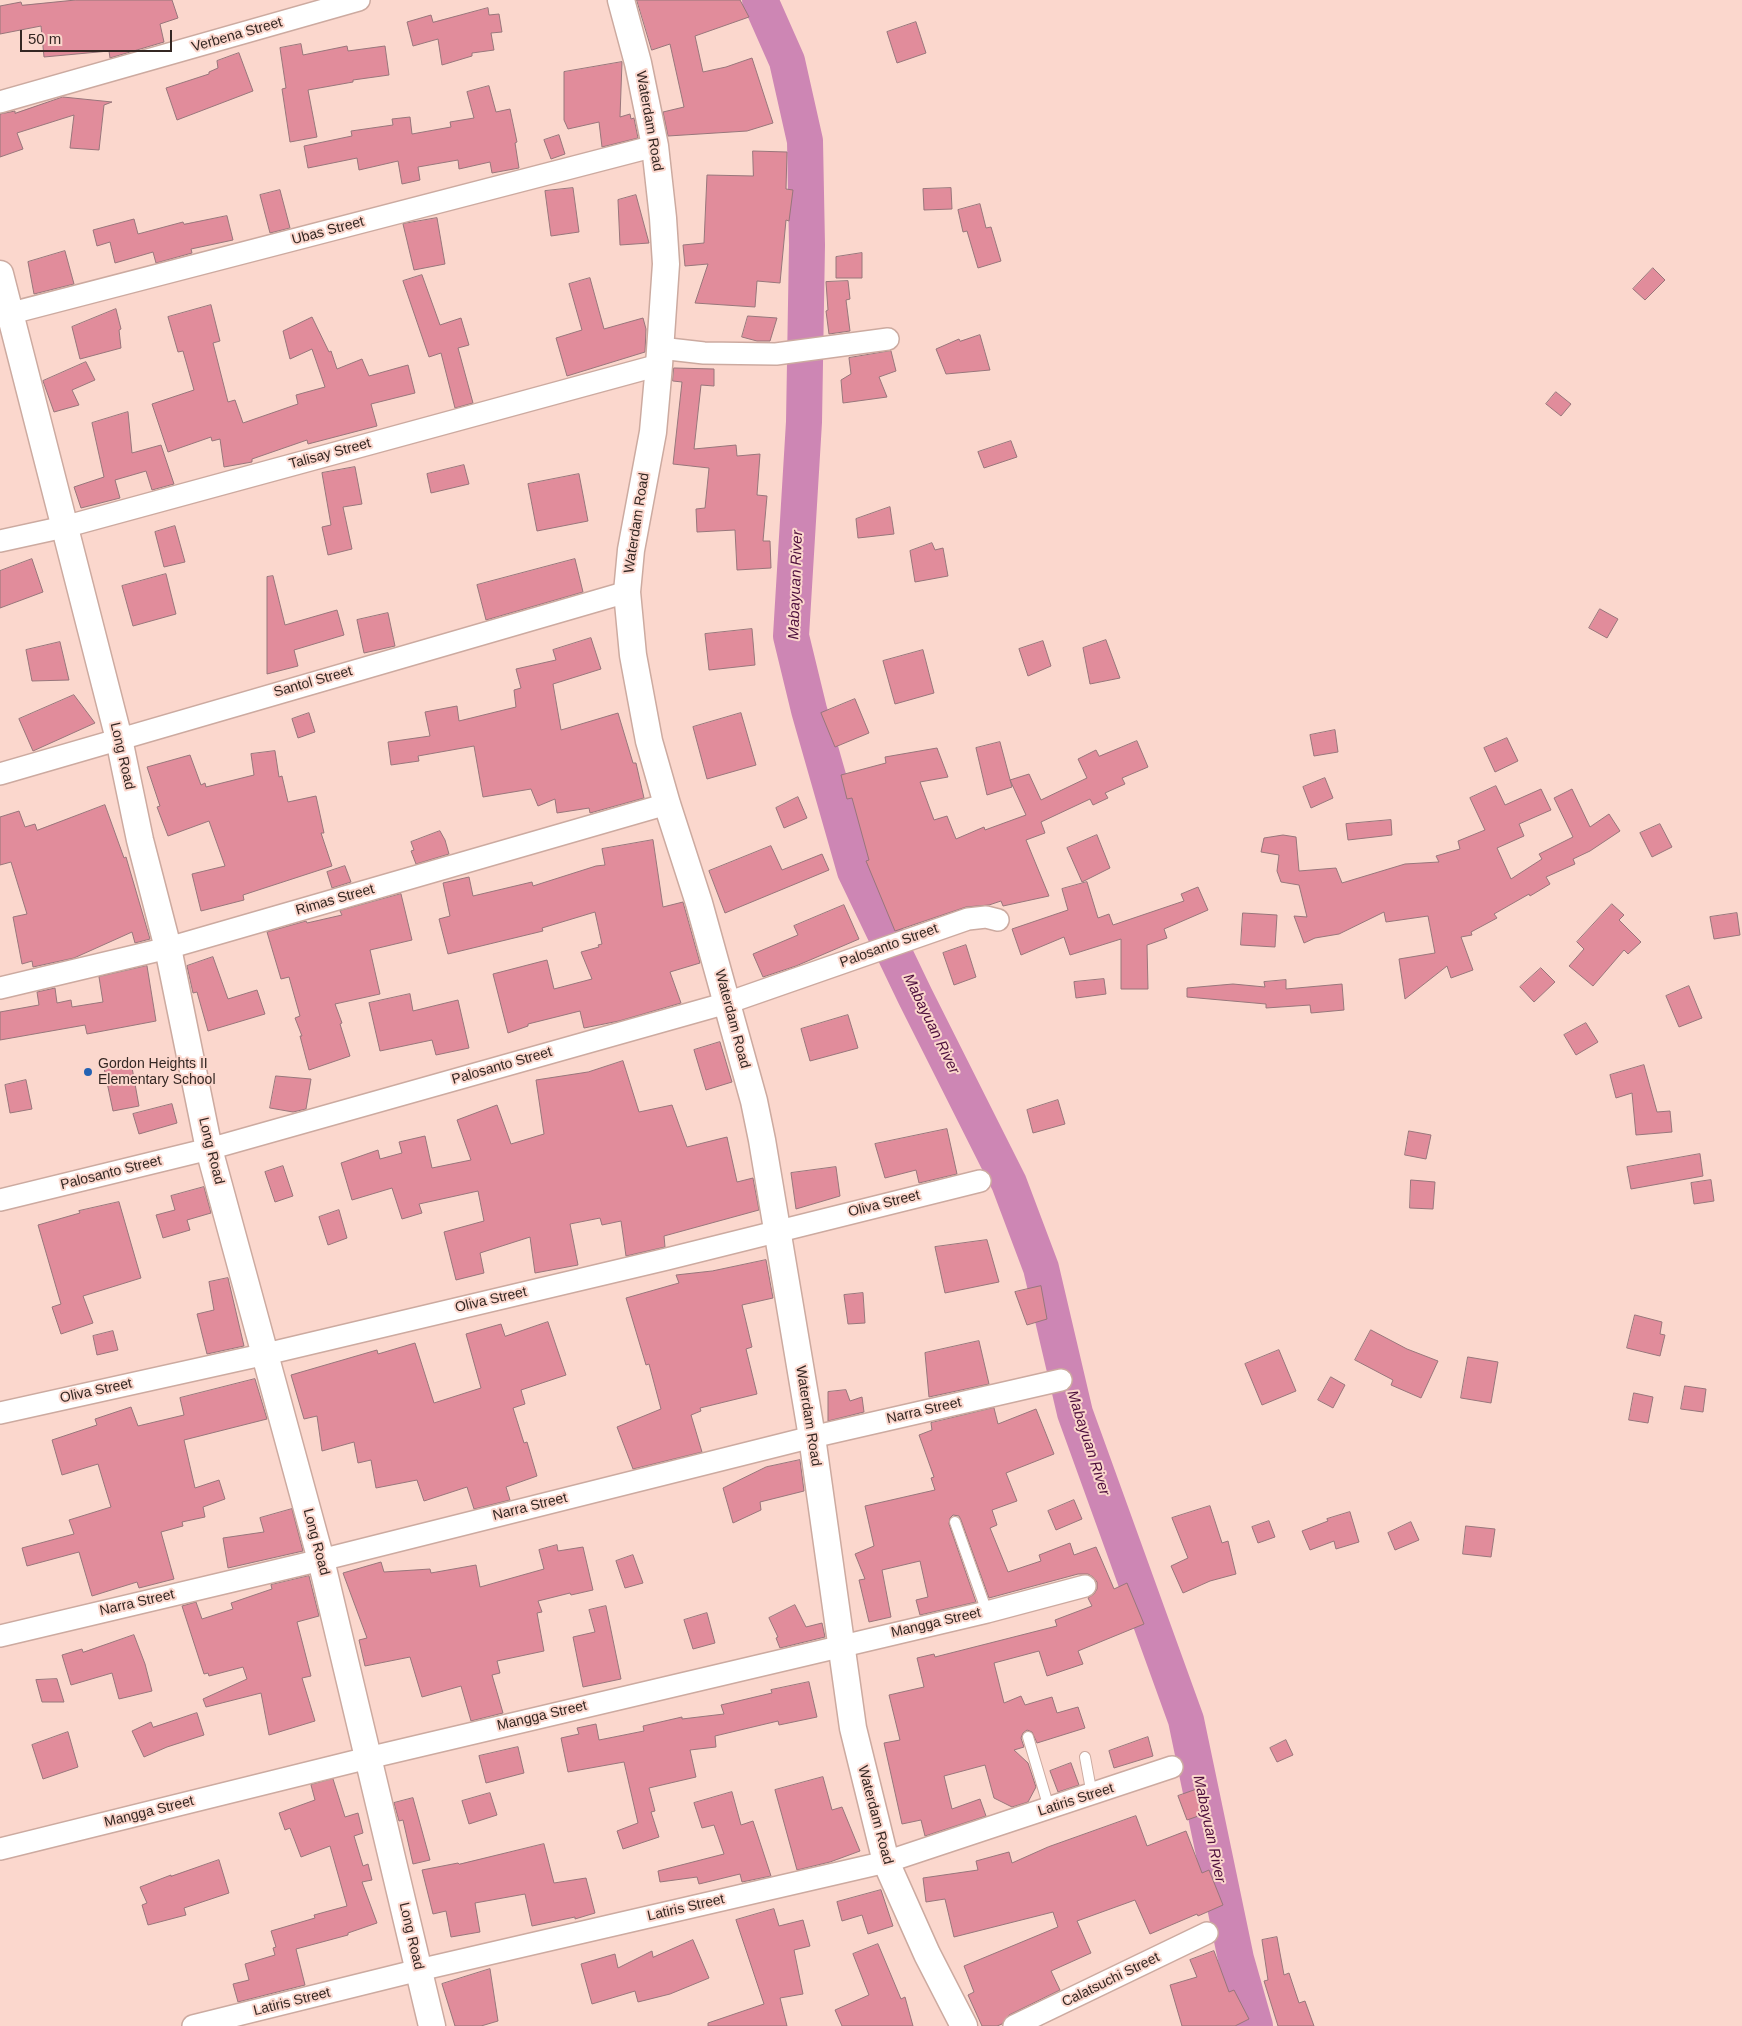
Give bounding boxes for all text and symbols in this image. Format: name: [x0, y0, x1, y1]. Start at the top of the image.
street label: Verbena Street: [190, 14, 284, 56]
scale bar: [22, 20, 175, 52]
text: 50 m: [28, 30, 61, 47]
street label: Waterdam Road: [632, 70, 666, 172]
street label: Ubas Street: [290, 213, 366, 249]
street label: Talisay Street: [287, 435, 373, 473]
street label: Waterdam Road: [621, 472, 653, 574]
water label: Mabayuan River: [785, 530, 807, 640]
street label: Santol Street: [272, 663, 354, 701]
street label: Long Road: [106, 721, 138, 791]
street label: Rimas Street: [294, 881, 376, 919]
street label: Palosanto Street: [837, 920, 941, 972]
street label: Waterdam Road: [711, 968, 753, 1070]
water label: Mabayuan River: [899, 971, 963, 1077]
street label: Palosanto Street: [450, 1044, 554, 1088]
place label: Gordon Heights II Elementary School: [98, 1056, 216, 1088]
marker: Gordon Heights II Elementary School: [82, 1066, 94, 1078]
street label: Long Road: [195, 1116, 227, 1186]
street label: Palosanto Street: [59, 1152, 163, 1194]
street label: Oliva Street: [846, 1187, 922, 1221]
street label: Oliva Street: [453, 1284, 529, 1316]
street label: Waterdam Road: [792, 1365, 824, 1467]
street label: Oliva Street: [58, 1375, 134, 1407]
water label: Mabayuan River: [1063, 1388, 1113, 1498]
street label: Narra Street: [885, 1394, 963, 1428]
street label: Narra Street: [491, 1490, 569, 1524]
street label: Long Road: [299, 1507, 333, 1577]
street label: Narra Street: [98, 1586, 176, 1620]
street label: Mangga Street: [889, 1604, 983, 1642]
street label: Mangga Street: [495, 1697, 589, 1735]
street label: Waterdam Road: [854, 1764, 896, 1866]
water label: Mabayuan River: [1189, 1774, 1229, 1884]
street label: Latiris Street: [1036, 1780, 1116, 1820]
street label: Mangga Street: [102, 1793, 196, 1831]
street label: Latiris Street: [646, 1891, 726, 1925]
street label: Long Road: [395, 1901, 427, 1971]
street label: Calatsuchi Street: [1059, 1949, 1163, 2011]
street label: Latiris Street: [252, 1984, 332, 2020]

